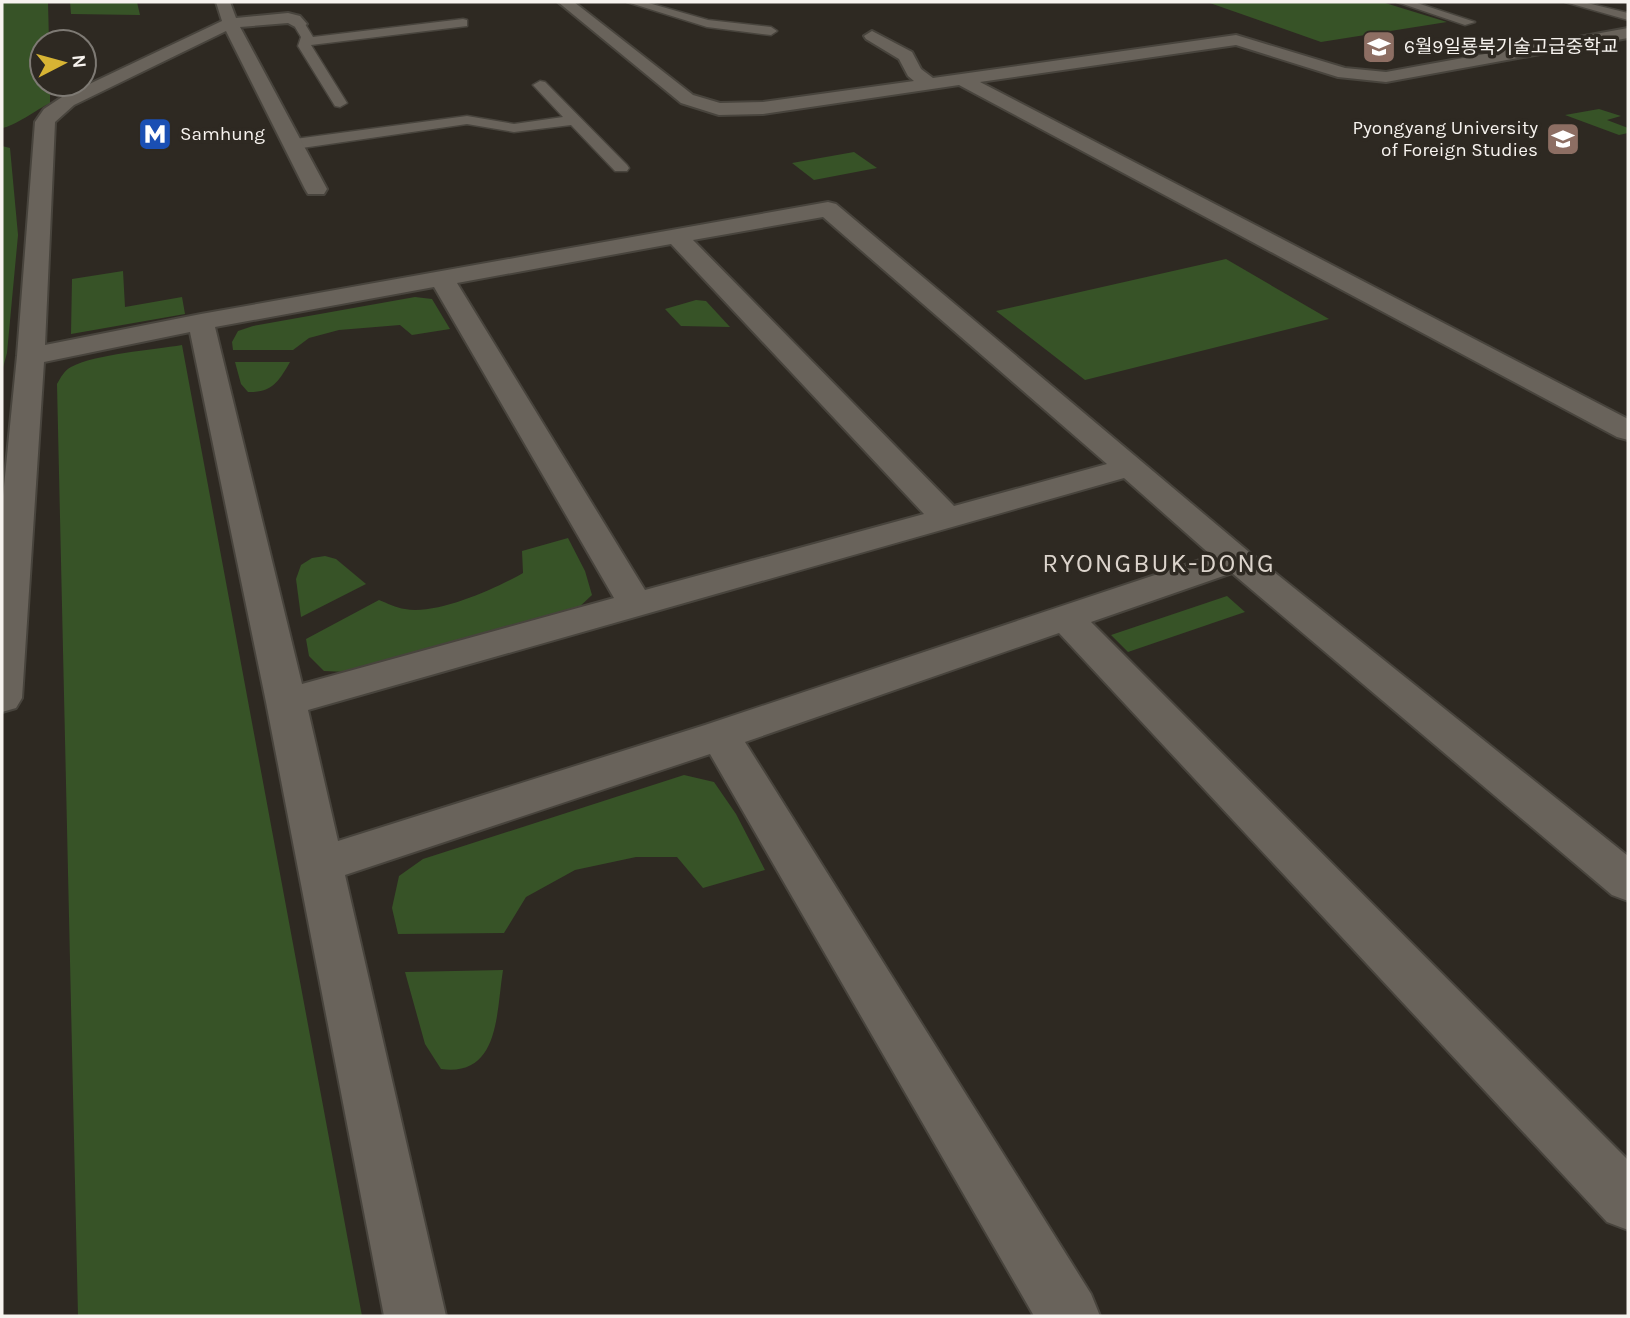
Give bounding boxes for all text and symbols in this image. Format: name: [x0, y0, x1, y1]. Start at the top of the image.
north arrow: [28, 28, 98, 98]
school or university icon: 6월9일룡북기술고급중학교: [1360, 28, 1398, 66]
place label: 6월9일룡북기술고급중학교: [1404, 36, 1618, 58]
text: N: [67, 53, 91, 69]
metro station icon: Samhung: [136, 115, 174, 153]
place label: Pyongyang University of Foreign Studies: [1352, 117, 1538, 161]
school or university icon: Pyongyang University of Foreign Studies: [1544, 120, 1582, 158]
place label: Samhung: [180, 123, 265, 145]
district label: RYONGBUK-DONG: [1042, 548, 1276, 579]

